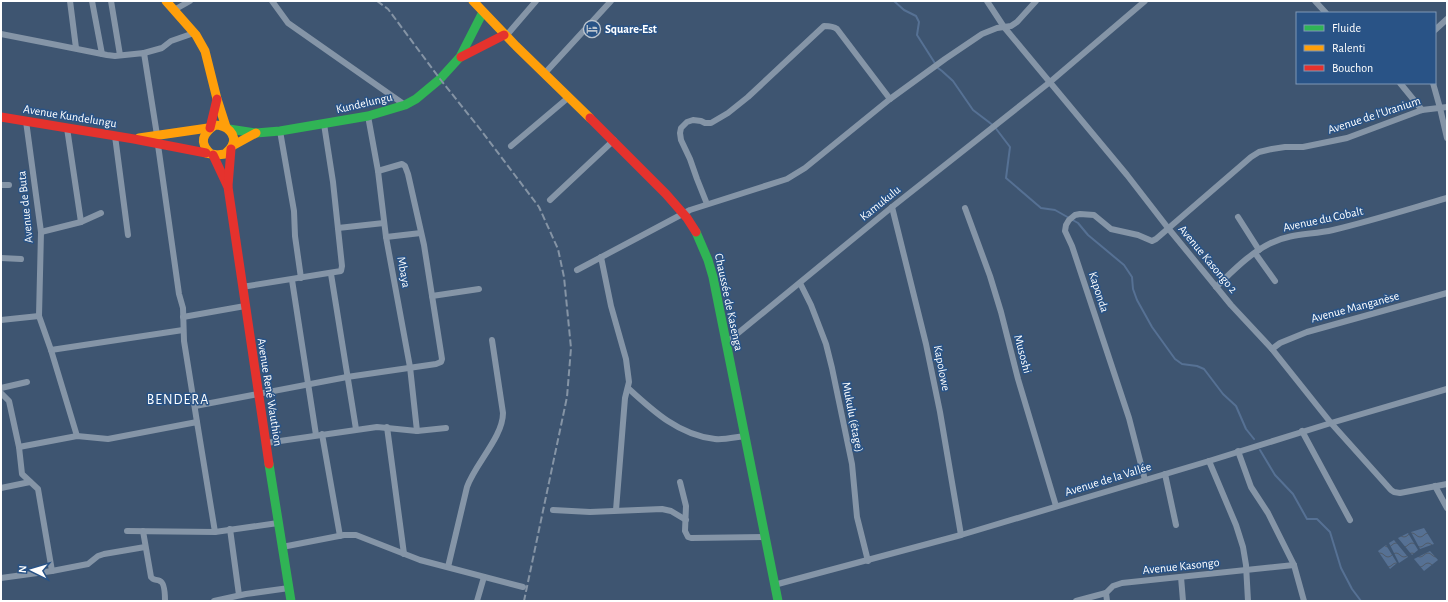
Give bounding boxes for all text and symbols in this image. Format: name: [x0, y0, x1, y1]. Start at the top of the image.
legend: [1296, 12, 1436, 84]
hotel icon: Square-Est: [582, 19, 602, 39]
text: Fluide: [1332, 22, 1361, 34]
place label: Square-Est: [605, 23, 657, 35]
text: Ralenti: [1332, 42, 1365, 54]
text: Bouchon: [1332, 62, 1373, 74]
street label: Kundelungu: [335, 91, 393, 115]
street label: Avenue de l'Uranium: [1326, 94, 1422, 136]
street label: Avenue Kundelungu: [22, 103, 118, 129]
street label: Avenue de Buta: [15, 170, 35, 244]
street label: Kamukulu: [857, 183, 903, 223]
street label: Avenue du Cobalt: [1282, 205, 1364, 233]
street label: Avenue Kasongo 2: [1176, 223, 1240, 296]
street label: Chaussée de Kasenga: [713, 252, 745, 352]
street label: Mbaya: [394, 255, 413, 289]
street label: Kaponda: [1087, 270, 1111, 314]
street label: Avenue Manganèse: [1310, 289, 1400, 325]
street label: Musoshi: [1012, 333, 1034, 375]
street label: Avenue René Wauthion: [256, 337, 284, 447]
street label: Kapolowe: [932, 344, 952, 392]
street label: Mukulu (étage): [840, 381, 866, 453]
district label: BENDERA: [147, 393, 209, 407]
street label: Avenue de la Vallée: [1063, 460, 1153, 498]
north arrow: [12, 550, 52, 590]
street label: Avenue Kasongo: [1142, 556, 1220, 576]
text: N: [17, 565, 28, 573]

